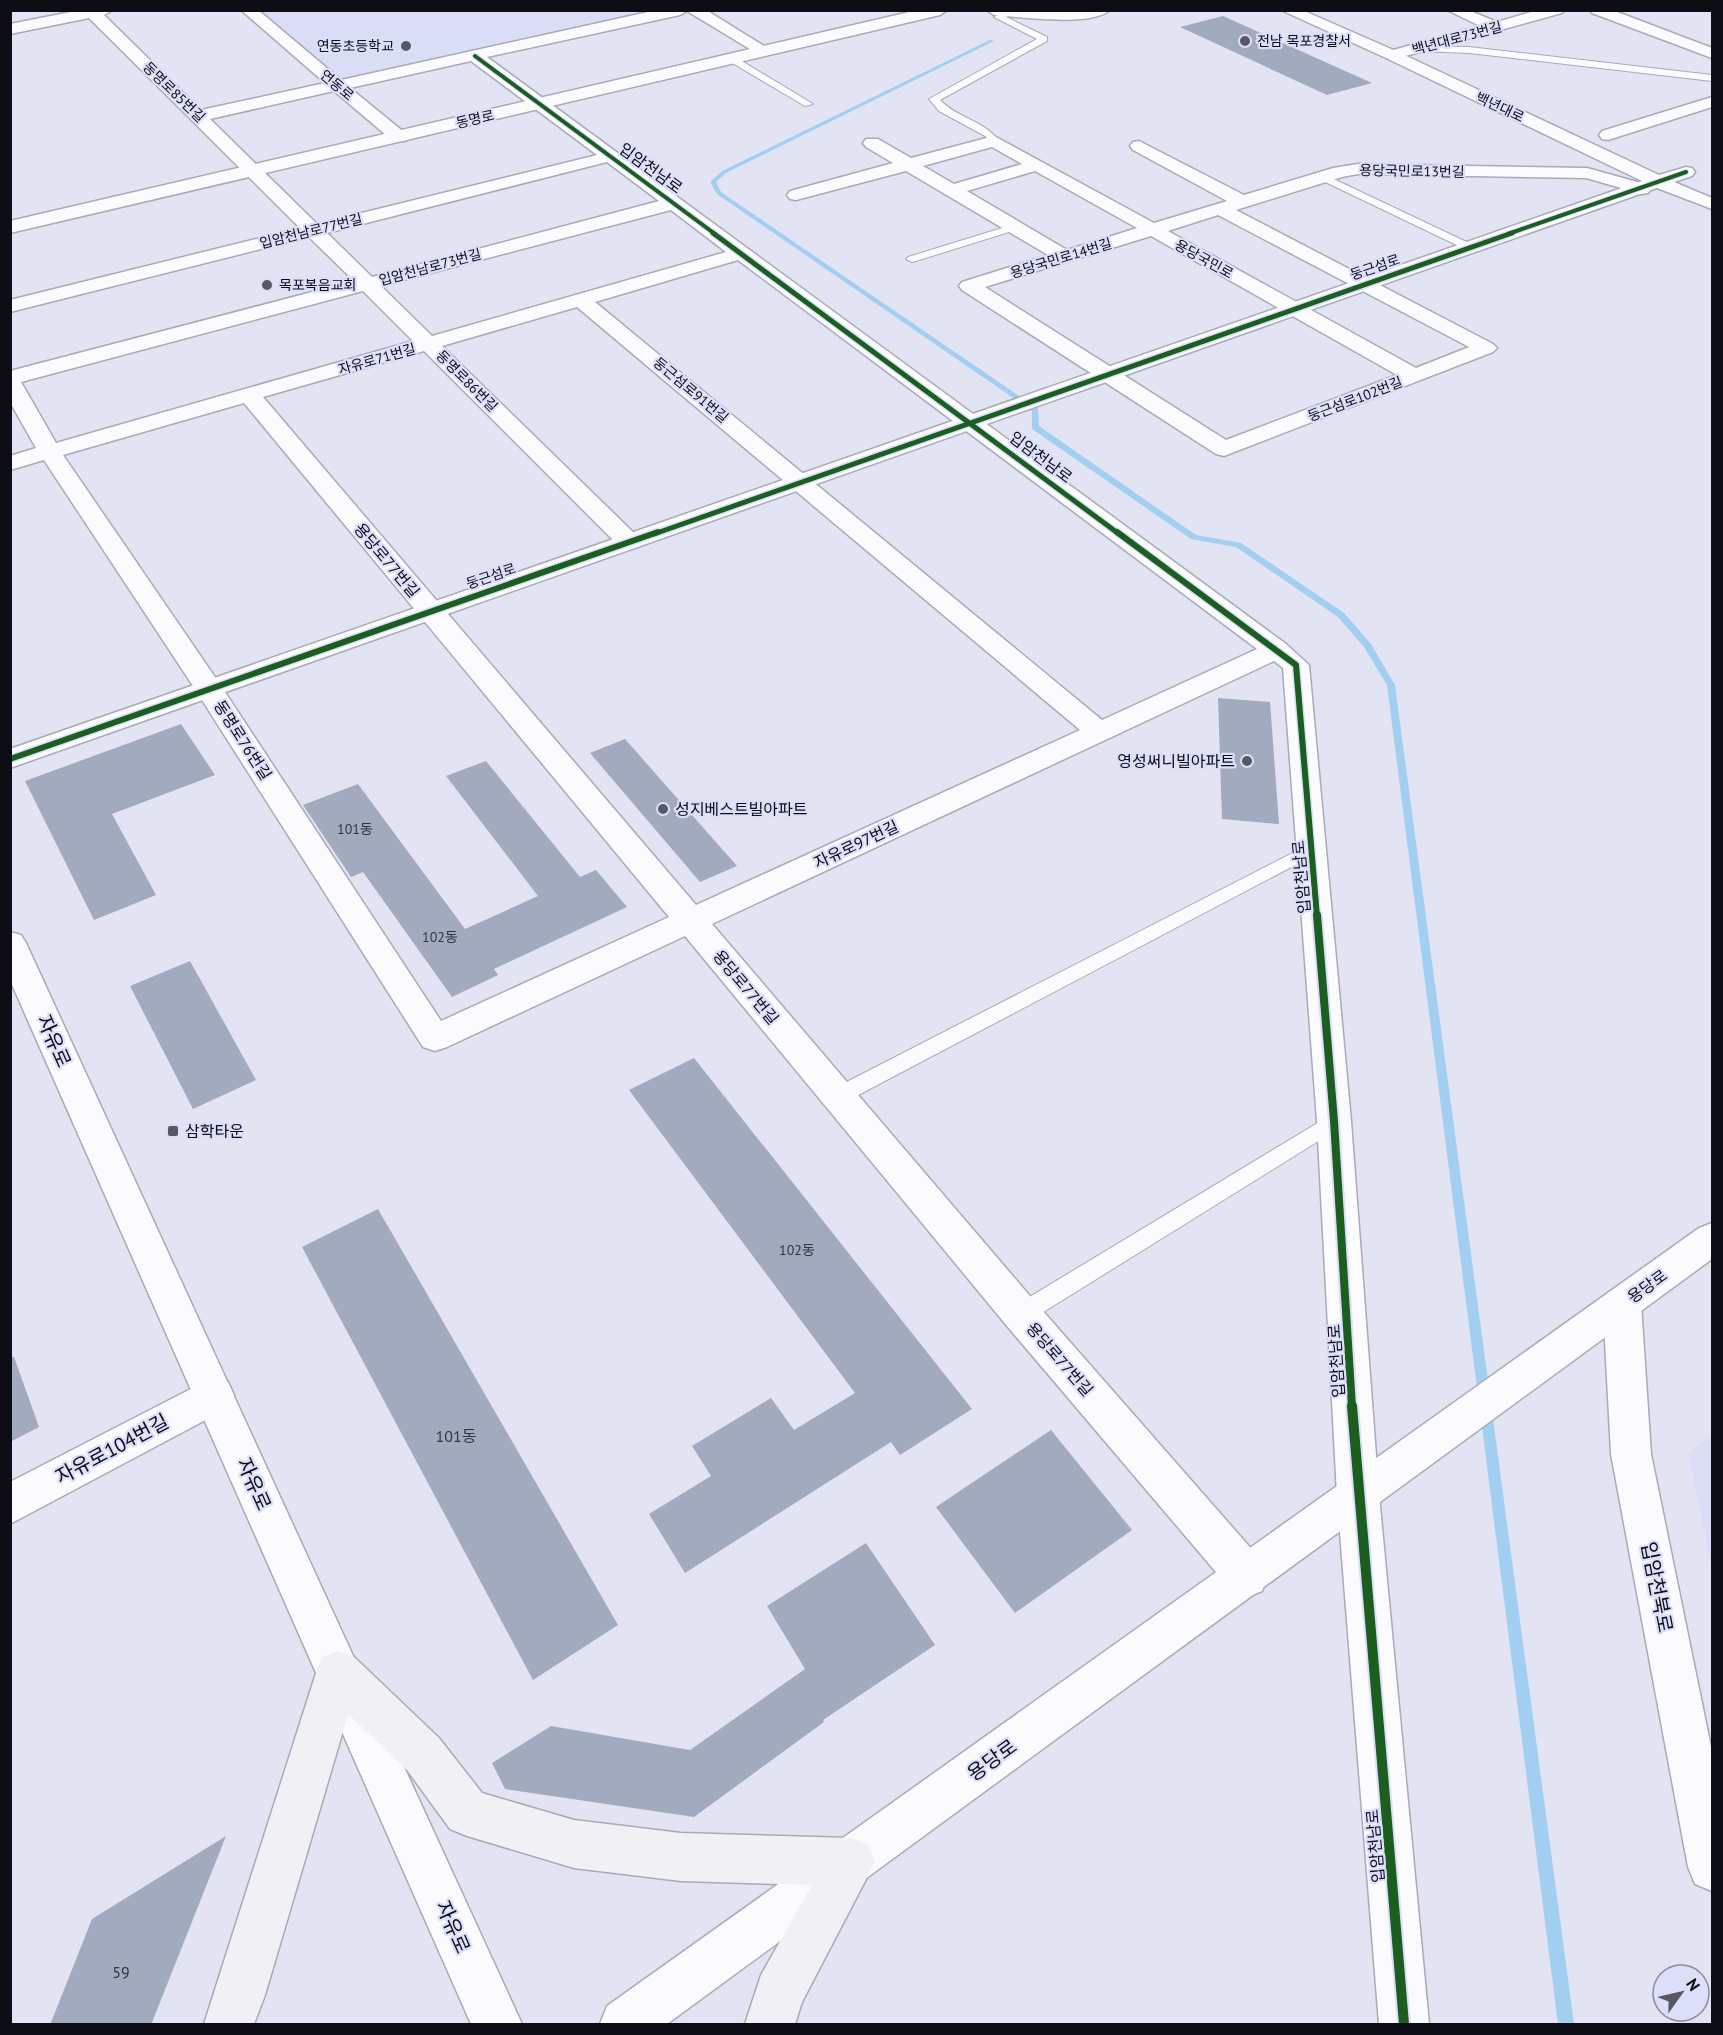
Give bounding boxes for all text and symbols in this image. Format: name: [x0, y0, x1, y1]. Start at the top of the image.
street label: 백년대로73번길: [1410, 17, 1504, 59]
place label: 전남 목포경찰서: [1257, 32, 1351, 50]
marker: 전남 목포경찰서: [1238, 34, 1252, 48]
place label: 연동초등학교: [317, 37, 394, 55]
marker: 연동초등학교: [399, 39, 413, 53]
street label: 동명로85번길: [139, 58, 209, 126]
street label: 연동로: [316, 66, 358, 104]
street label: 백년대로: [1473, 88, 1527, 126]
street label: 동명로: [454, 106, 496, 132]
street label: 입암천남로: [615, 138, 687, 198]
street label: 용당국민로13번길: [1359, 161, 1465, 181]
street label: 입암천남로77번길: [258, 210, 364, 252]
street label: 용당국민로14번길: [1008, 234, 1114, 282]
street label: 용당국민로: [1171, 236, 1237, 283]
street label: 입암천남로73번길: [377, 245, 483, 289]
street label: 둥근섬로: [1348, 250, 1402, 284]
place label: 목포복음교회: [279, 276, 356, 294]
marker: 목포복음교회: [260, 278, 274, 292]
street label: 자유로71번길: [336, 339, 418, 379]
street label: 동명로86번길: [432, 346, 502, 416]
street label: 둥근섬로91번길: [650, 353, 732, 427]
street label: 둥근섬로102번길: [1305, 373, 1405, 425]
street label: 입암천남로: [1006, 427, 1077, 487]
street label: 용당로77번길: [350, 519, 424, 601]
street label: 둥근섬로: [464, 559, 518, 593]
street label: 동명로76번길: [210, 696, 276, 784]
place label: 영성써니빌아파트: [1117, 751, 1235, 771]
marker: 영성써니빌아파트: [1240, 754, 1254, 768]
place label: 성지베스트빌아파트: [675, 799, 807, 819]
marker: 성지베스트빌아파트: [656, 802, 670, 816]
street label: 자유로97번길: [811, 816, 901, 872]
house number: 101동: [337, 820, 373, 838]
street label: 입암천남로: [1288, 839, 1314, 915]
house number: 102동: [422, 928, 458, 946]
street label: 용당로77번길: [709, 946, 783, 1028]
street label: 자유로: [31, 1010, 77, 1072]
place label: 삼학타운: [185, 1121, 244, 1141]
marker: 삼학타운: [166, 1124, 180, 1138]
house number: 102동: [779, 1241, 815, 1259]
street label: 용당로: [1623, 1265, 1671, 1307]
street label: 용당로77번길: [1023, 1318, 1097, 1400]
street label: 입암천남로: [1323, 1323, 1349, 1398]
street label: 자유로104번길: [51, 1408, 173, 1490]
house number: 101동: [436, 1426, 477, 1446]
street label: 자유로: [231, 1453, 277, 1515]
street label: 입암천북로: [1635, 1539, 1679, 1635]
street label: 용당로: [962, 1733, 1022, 1787]
street label: 입암천남로: [1362, 1808, 1388, 1884]
street label: 자유로: [430, 1896, 476, 1958]
house number: 59: [112, 1962, 130, 1982]
north arrow: [1651, 1963, 1711, 2023]
text: N: [1682, 1975, 1705, 1995]

